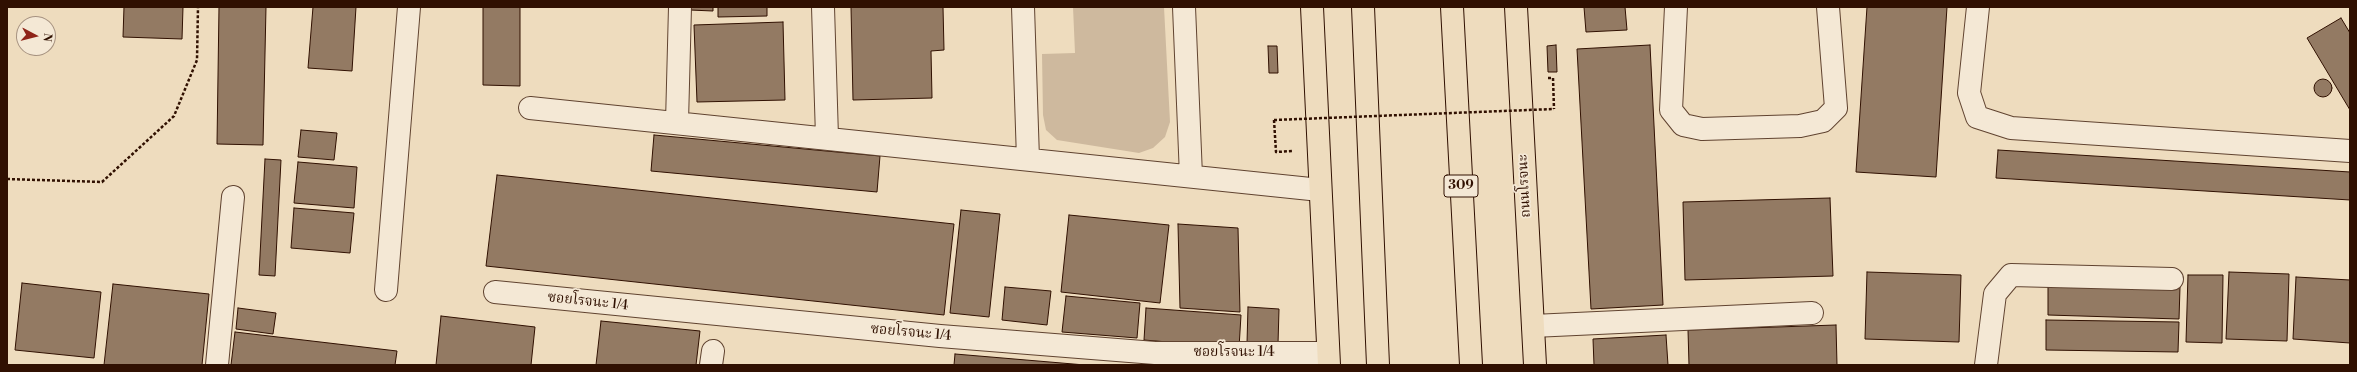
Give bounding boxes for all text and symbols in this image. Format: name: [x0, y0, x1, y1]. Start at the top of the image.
north arrow: [16, 16, 56, 56]
text: N: [39, 32, 54, 43]
street label: ถนนโรจนะ: [1515, 154, 1535, 218]
road number: 309: [1444, 175, 1478, 197]
street label: ซอยโรจนะ 1/4: [547, 289, 629, 315]
street label: ซอยโรจนะ 1/4: [870, 321, 952, 345]
street label: ซอยโรจนะ 1/4: [1193, 345, 1275, 361]

